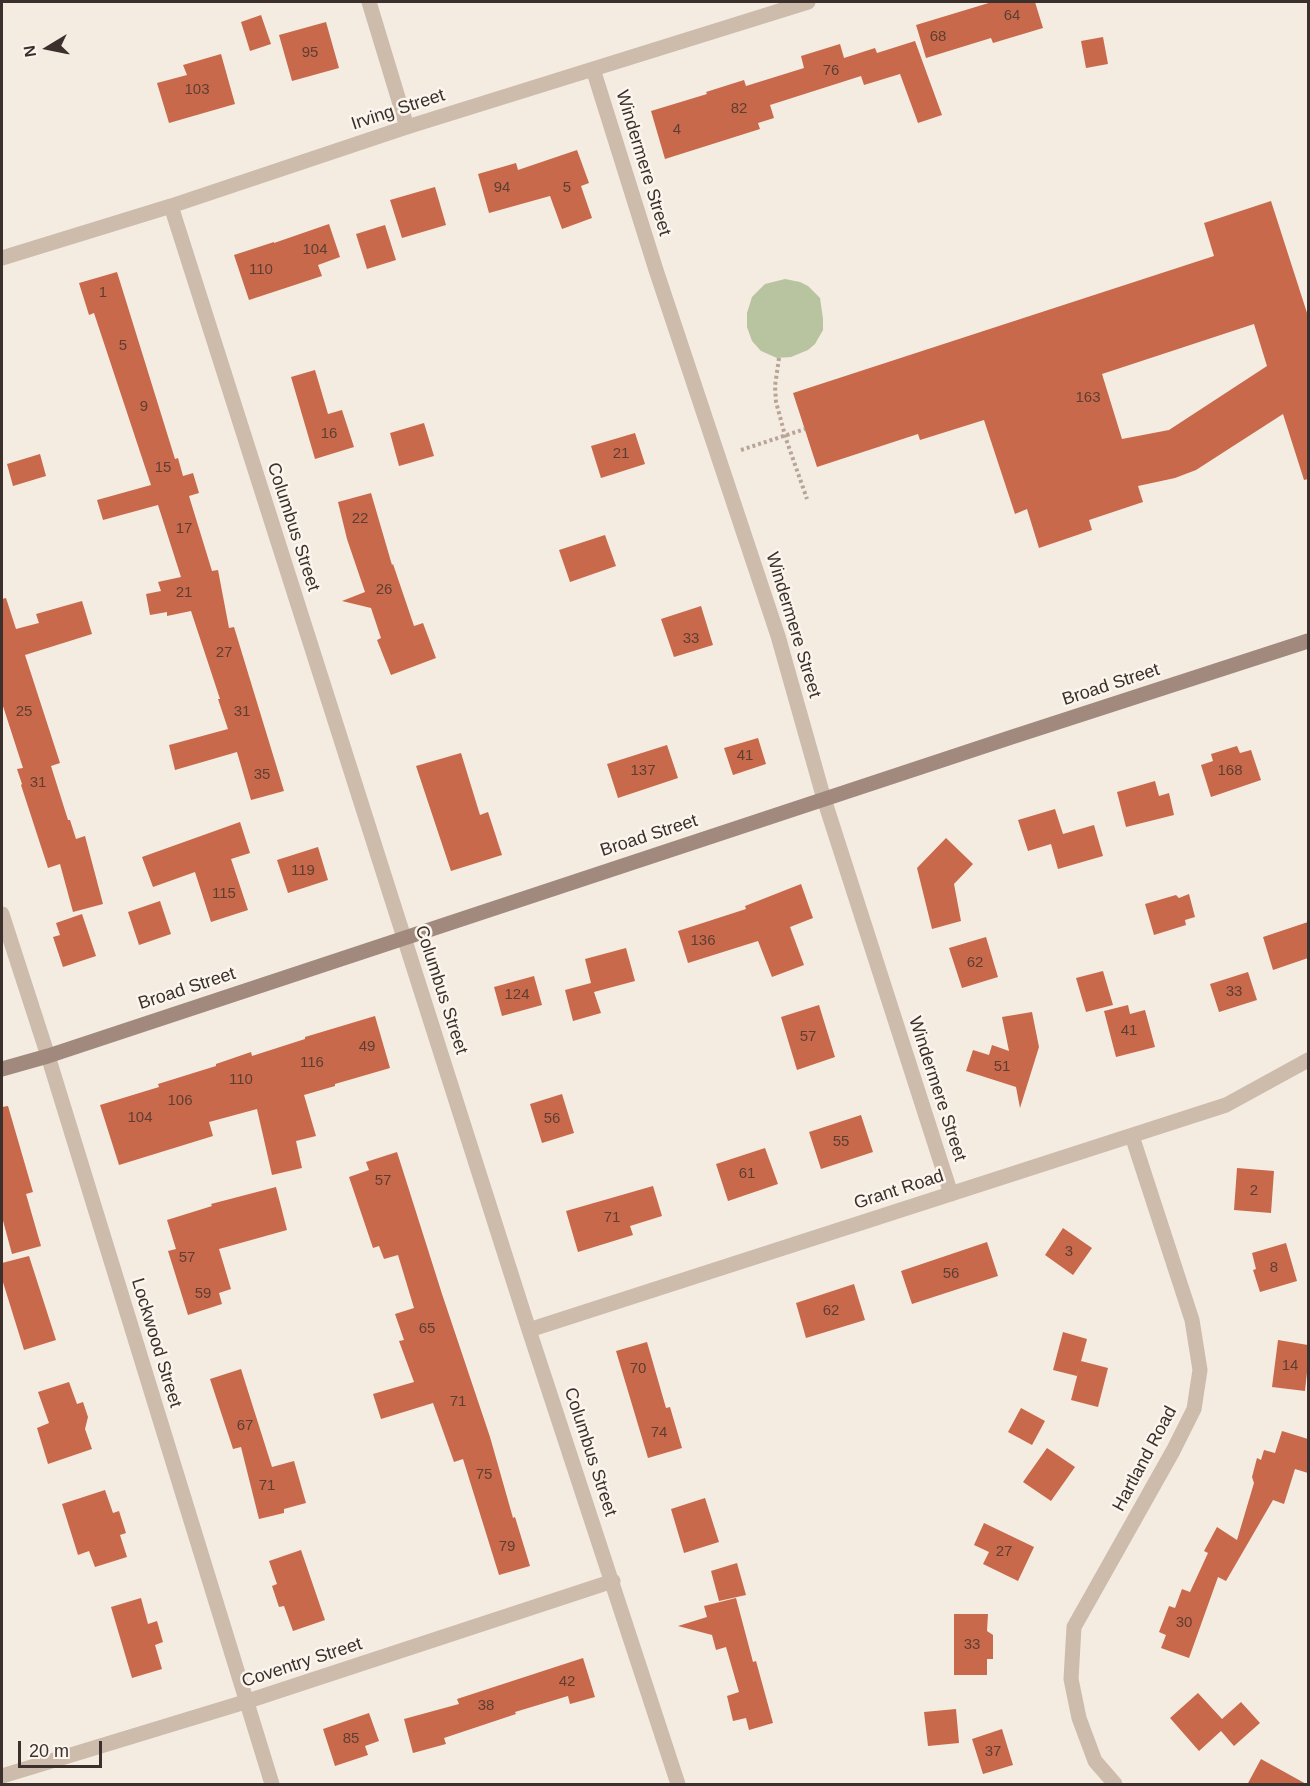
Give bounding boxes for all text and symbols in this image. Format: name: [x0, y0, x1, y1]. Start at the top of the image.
house number: 64: [1004, 7, 1020, 25]
north arrow: [18, 18, 78, 78]
house number: 68: [930, 28, 946, 46]
text: N: [20, 44, 39, 58]
house number: 95: [302, 44, 318, 62]
house number: 76: [823, 62, 839, 80]
house number: 103: [184, 81, 210, 99]
street label: Irving Street: [349, 85, 447, 135]
street label: Windermere Street: [611, 88, 675, 238]
house number: 82: [731, 100, 747, 118]
house number: 4: [673, 121, 681, 139]
house number: 94: [494, 179, 510, 197]
house number: 5: [563, 179, 571, 197]
house number: 104: [302, 241, 328, 259]
house number: 110: [249, 261, 273, 279]
house number: 1: [99, 284, 107, 302]
house number: 5: [119, 337, 127, 355]
house number: 163: [1075, 389, 1101, 407]
house number: 9: [140, 398, 148, 416]
house number: 16: [321, 425, 337, 443]
house number: 21: [613, 445, 629, 463]
house number: 15: [155, 459, 171, 477]
street label: Columbus Street: [262, 460, 324, 594]
house number: 22: [352, 510, 368, 528]
house number: 17: [176, 520, 192, 538]
street label: Windermere Street: [761, 550, 825, 700]
house number: 26: [376, 581, 392, 599]
house number: 21: [176, 584, 192, 602]
house number: 33: [683, 630, 699, 648]
house number: 27: [216, 644, 232, 662]
street label: Broad Street: [1060, 659, 1162, 711]
house number: 25: [16, 703, 32, 721]
house number: 31: [234, 703, 250, 721]
house number: 41: [737, 747, 753, 765]
house number: 137: [630, 762, 656, 780]
house number: 168: [1217, 762, 1243, 780]
house number: 35: [254, 766, 270, 784]
house number: 31: [30, 774, 46, 792]
street label: Broad Street: [598, 810, 700, 862]
house number: 119: [291, 862, 315, 880]
house number: 115: [212, 885, 236, 903]
street label: Columbus Street: [410, 923, 472, 1057]
house number: 136: [690, 932, 716, 950]
house number: 62: [967, 954, 983, 972]
street label: Broad Street: [136, 963, 238, 1015]
house number: 33: [1226, 983, 1242, 1001]
house number: 124: [504, 986, 530, 1004]
street label: Windermere Street: [903, 1014, 971, 1164]
house number: 41: [1121, 1022, 1137, 1040]
house number: 57: [800, 1028, 816, 1046]
house number: 49: [359, 1038, 375, 1056]
house number: 116: [300, 1054, 324, 1072]
house number: 51: [994, 1058, 1010, 1076]
house number: 110: [229, 1071, 253, 1089]
house number: 106: [167, 1092, 193, 1110]
house number: 104: [127, 1109, 153, 1127]
house number: 56: [544, 1110, 560, 1128]
house number: 55: [833, 1133, 849, 1151]
house number: 61: [739, 1165, 755, 1183]
street label: Grant Road: [851, 1165, 947, 1215]
house number: 57: [375, 1172, 391, 1190]
house number: 2: [1250, 1182, 1258, 1200]
house number: 71: [604, 1209, 620, 1227]
house number: 3: [1065, 1243, 1073, 1261]
house number: 57: [179, 1249, 195, 1267]
house number: 8: [1270, 1259, 1278, 1277]
house number: 56: [943, 1265, 959, 1283]
street label: Lockwood Street: [126, 1276, 186, 1410]
house number: 59: [195, 1285, 211, 1303]
house number: 62: [823, 1302, 839, 1320]
house number: 65: [419, 1320, 435, 1338]
house number: 14: [1282, 1357, 1298, 1375]
house number: 70: [630, 1360, 646, 1378]
street label: Columbus Street: [559, 1385, 621, 1519]
house number: 71: [450, 1393, 466, 1411]
street label: Hartland Road: [1108, 1403, 1182, 1515]
house number: 67: [237, 1417, 253, 1435]
house number: 74: [651, 1424, 667, 1442]
house number: 75: [476, 1466, 492, 1484]
house number: 71: [259, 1477, 275, 1495]
house number: 79: [499, 1538, 515, 1556]
house number: 27: [996, 1543, 1012, 1561]
house number: 30: [1176, 1614, 1192, 1632]
street label: Coventry Street: [239, 1633, 365, 1693]
house number: 33: [964, 1636, 980, 1654]
house number: 42: [559, 1673, 575, 1691]
house number: 38: [478, 1697, 494, 1715]
scale bar: [21, 1729, 105, 1767]
house number: 85: [343, 1730, 359, 1748]
text: 20 m: [29, 1741, 69, 1761]
house number: 37: [985, 1743, 1001, 1761]

